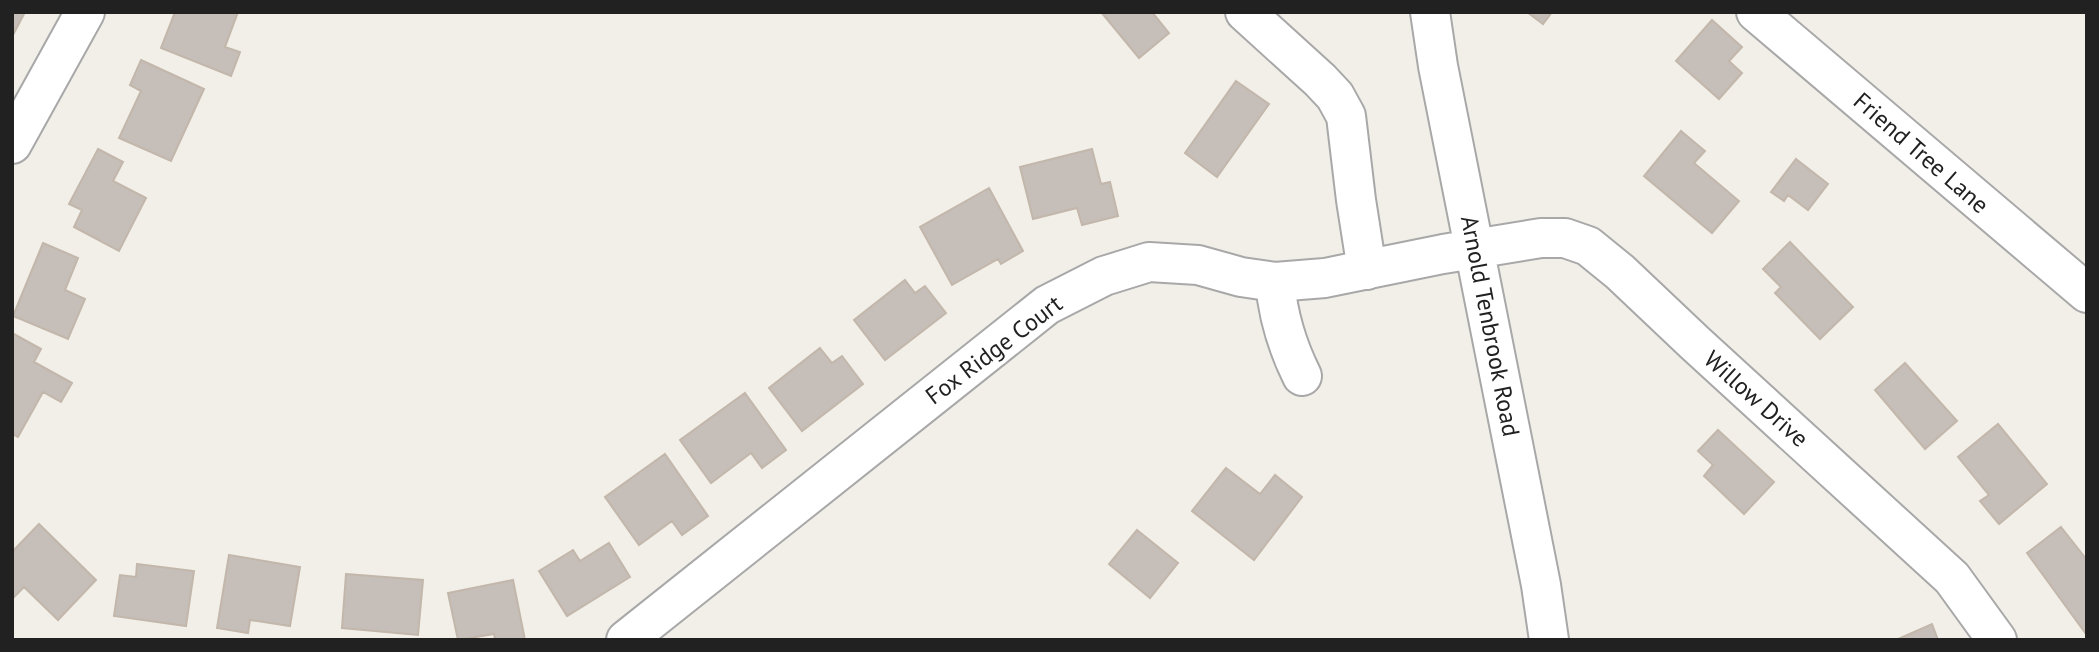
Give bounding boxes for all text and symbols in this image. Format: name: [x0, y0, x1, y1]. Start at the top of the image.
street label: Friend Tree Lane: [1847, 85, 1995, 220]
street label: Arnold Tenbrook Road: [1454, 213, 1527, 439]
street label: Fox Ridge Court: [919, 288, 1068, 411]
street label: Willow Drive: [1698, 344, 1815, 454]

